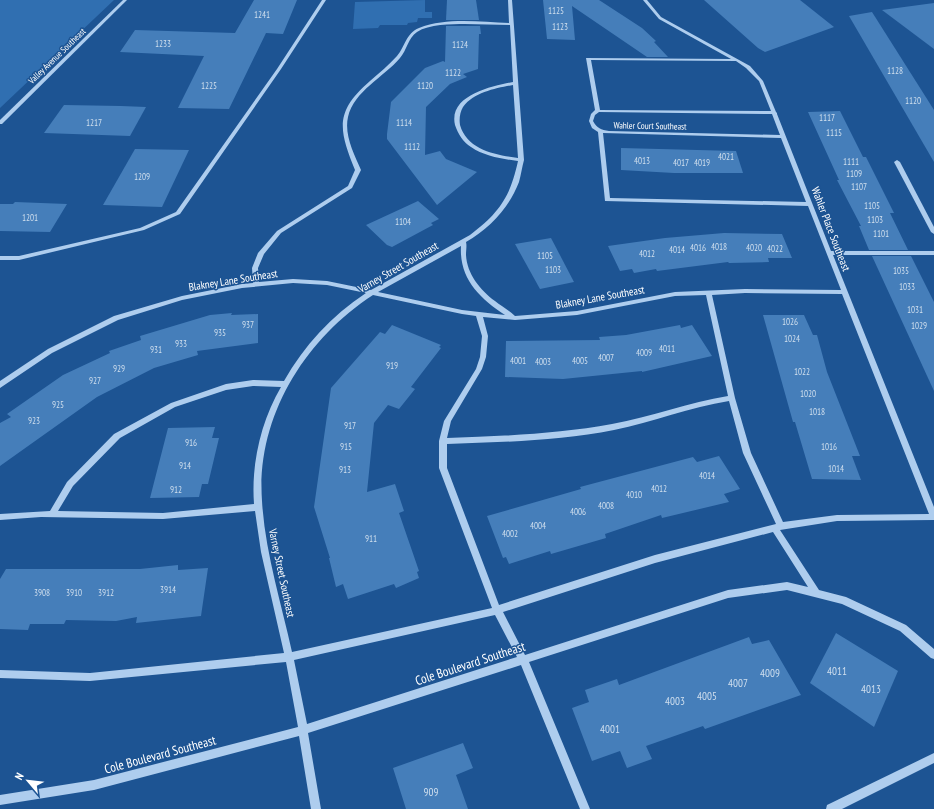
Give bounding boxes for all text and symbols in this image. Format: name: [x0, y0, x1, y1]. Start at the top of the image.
house number: 1125: [548, 5, 564, 16]
house number: 1241: [254, 9, 270, 20]
house number: 1123: [552, 21, 568, 32]
street label: Valley Avenue Southeast: [25, 25, 88, 87]
house number: 1233: [155, 38, 171, 49]
house number: 1124: [452, 39, 468, 50]
house number: 1128: [887, 65, 903, 76]
house number: 1122: [445, 67, 461, 78]
house number: 1225: [201, 80, 217, 91]
house number: 1120: [417, 80, 433, 91]
house number: 1120: [905, 95, 921, 106]
house number: 1117: [819, 112, 835, 123]
house number: 1217: [86, 117, 102, 128]
house number: 1114: [396, 117, 412, 128]
street label: Wahler Court Southeast: [613, 119, 687, 132]
house number: 1115: [826, 127, 842, 138]
house number: 1112: [404, 141, 420, 152]
house number: 4021: [718, 151, 734, 162]
house number: 4013: [634, 155, 650, 166]
house number: 1111: [843, 156, 859, 167]
house number: 4017: [673, 157, 689, 168]
house number: 4019: [694, 157, 710, 168]
house number: 1109: [846, 168, 862, 179]
house number: 1209: [134, 171, 150, 182]
house number: 1107: [851, 181, 867, 192]
street label: Wahler Place Southeast: [809, 185, 853, 273]
house number: 1105: [864, 200, 880, 211]
house number: 1201: [22, 212, 38, 223]
house number: 1103: [867, 214, 883, 225]
house number: 1104: [395, 216, 411, 227]
house number: 1101: [873, 228, 889, 239]
street label: Varney Street Southeast: [355, 238, 441, 296]
house number: 4018: [711, 241, 727, 252]
house number: 4016: [690, 242, 706, 253]
house number: 4020: [746, 242, 762, 253]
house number: 4022: [767, 243, 783, 254]
house number: 4014: [669, 244, 685, 255]
house number: 4012: [639, 248, 655, 259]
house number: 1105: [537, 250, 553, 261]
house number: 1103: [545, 264, 561, 275]
house number: 1035: [893, 265, 909, 276]
street label: Blakney Lane Southeast: [187, 266, 279, 294]
house number: 1033: [899, 281, 915, 292]
street label: Blakney Lane Southeast: [554, 282, 646, 312]
house number: 1031: [907, 304, 923, 315]
house number: 1026: [782, 316, 798, 327]
house number: 937: [242, 319, 254, 330]
house number: 1029: [911, 320, 927, 331]
house number: 935: [214, 327, 226, 338]
house number: 1024: [784, 333, 800, 344]
house number: 933: [175, 338, 187, 349]
house number: 4011: [659, 343, 675, 354]
house number: 931: [150, 344, 162, 355]
house number: 4009: [636, 347, 652, 358]
house number: 4007: [598, 352, 614, 363]
house number: 4001: [510, 355, 526, 366]
house number: 4005: [572, 355, 588, 366]
house number: 4003: [535, 356, 551, 367]
house number: 919: [386, 360, 398, 371]
house number: 929: [113, 363, 125, 374]
house number: 1022: [794, 366, 810, 377]
house number: 927: [89, 375, 101, 386]
house number: 1020: [800, 388, 816, 399]
house number: 925: [52, 399, 64, 410]
house number: 1018: [809, 406, 825, 417]
house number: 923: [28, 415, 40, 426]
house number: 917: [344, 420, 356, 431]
house number: 916: [185, 437, 197, 448]
house number: 915: [340, 441, 352, 452]
house number: 1016: [821, 441, 837, 452]
house number: 914: [179, 460, 191, 471]
house number: 1014: [828, 463, 844, 474]
house number: 913: [339, 464, 351, 475]
house number: 4014: [699, 470, 715, 481]
house number: 4012: [651, 483, 667, 494]
house number: 912: [170, 484, 182, 495]
house number: 4010: [626, 489, 642, 500]
house number: 4008: [598, 500, 614, 511]
house number: 4006: [570, 506, 586, 517]
house number: 4004: [530, 520, 546, 531]
street label: Varney Street Southeast: [266, 526, 298, 619]
house number: 4002: [502, 528, 518, 539]
house number: 911: [365, 533, 377, 544]
house number: 3914: [160, 584, 176, 595]
house number: 3908: [34, 587, 50, 598]
house number: 3910: [66, 587, 82, 598]
house number: 3912: [98, 587, 114, 598]
street label: Cole Boulevard Southeast: [413, 638, 528, 689]
house number: 4011: [827, 664, 847, 678]
house number: 4009: [760, 666, 780, 680]
house number: 4007: [728, 676, 748, 690]
house number: 4013: [861, 682, 881, 696]
house number: 4005: [697, 689, 717, 703]
house number: 4003: [665, 694, 685, 708]
house number: 4001: [600, 722, 620, 736]
street label: Cole Boulevard Southeast: [103, 731, 218, 778]
north arrow: [8, 761, 48, 801]
text: N: [12, 770, 27, 782]
house number: 909: [424, 785, 438, 799]

